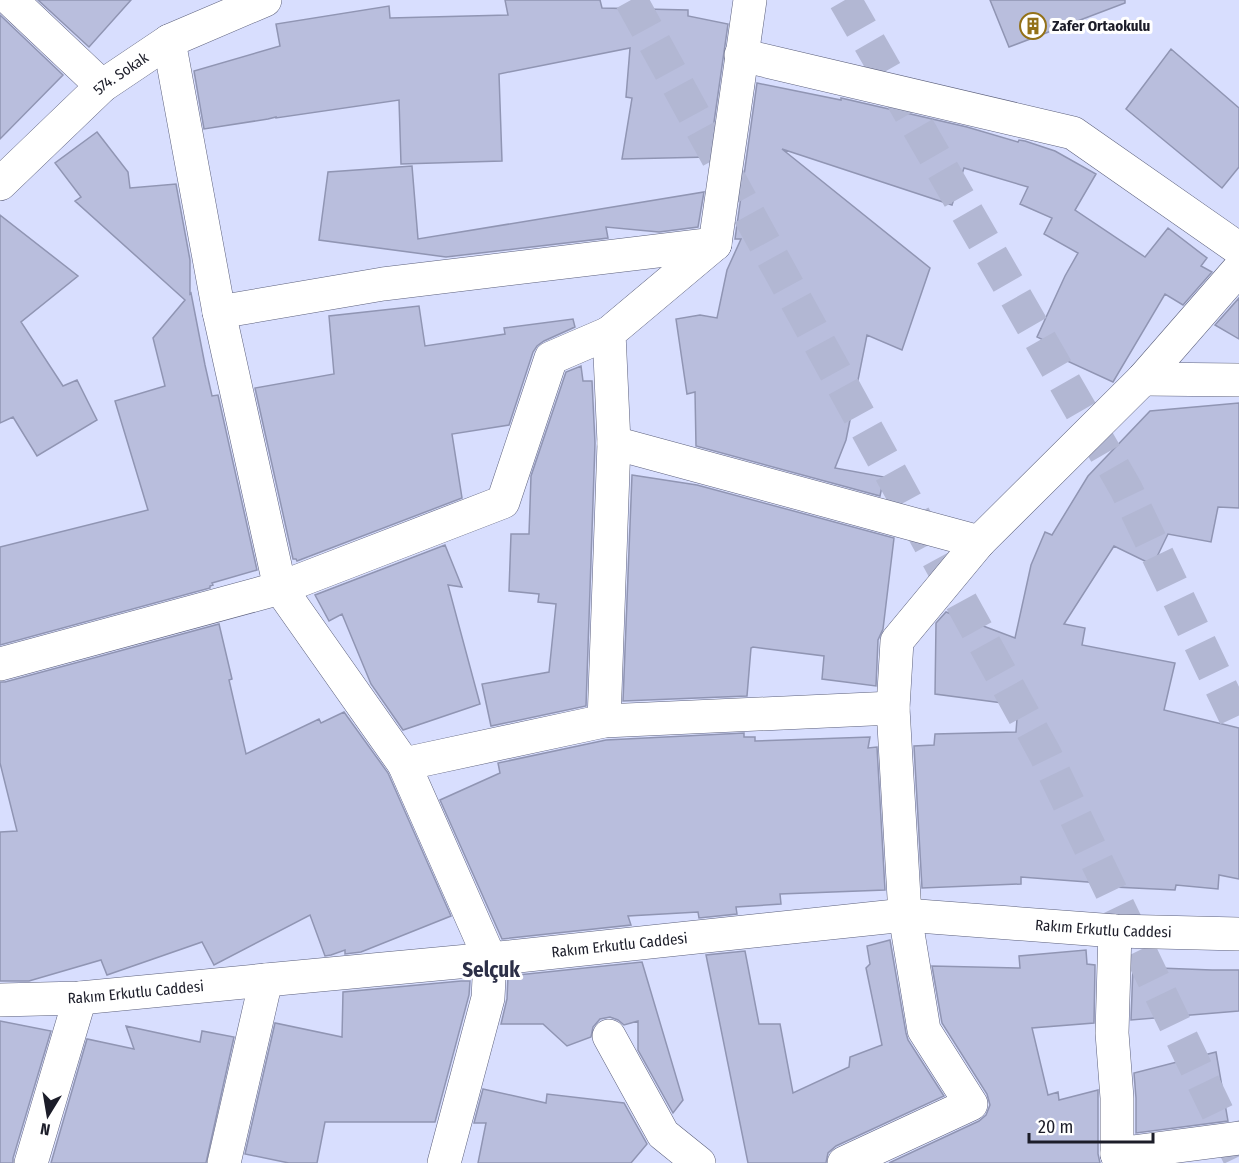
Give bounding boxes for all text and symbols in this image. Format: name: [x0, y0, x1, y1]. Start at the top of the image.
building icon: Zafer Ortaokulu: [1018, 11, 1048, 41]
place label: Zafer Ortaokulu: [1052, 17, 1150, 35]
street label: 574. Sokak: [89, 48, 152, 99]
street label: Rakım Erkutlu Caddesi: [1034, 916, 1172, 941]
street label: Rakım Erkutlu Caddesi: [550, 929, 688, 961]
district label: Selçuk: [462, 957, 520, 983]
street label: Rakım Erkutlu Caddesi: [67, 977, 205, 1007]
north arrow: [18, 1085, 78, 1145]
scale bar: [1029, 1106, 1154, 1144]
text: 20 m: [1038, 1116, 1073, 1138]
text: N: [39, 1119, 52, 1139]

